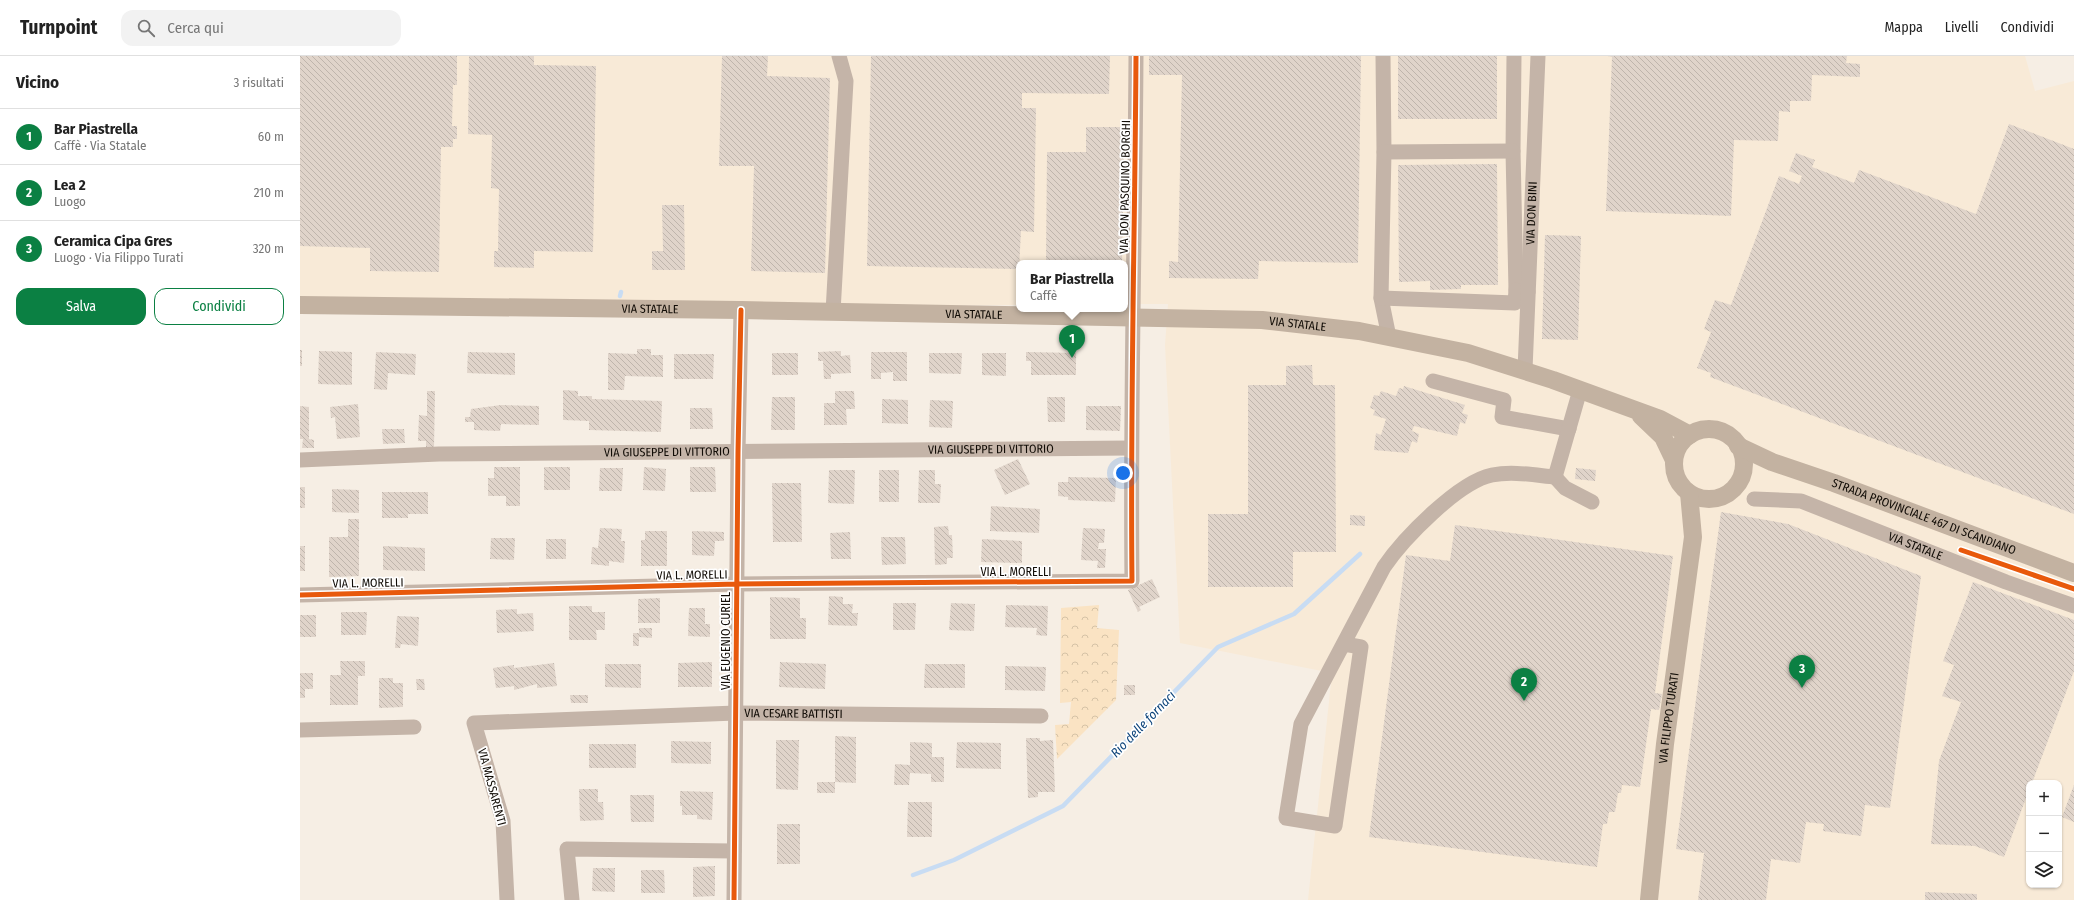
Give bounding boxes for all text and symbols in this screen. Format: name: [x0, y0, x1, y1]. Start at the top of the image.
search box: [121, 10, 401, 46]
text: Turnpoint: [20, 16, 97, 39]
icon: search: [135, 17, 157, 39]
text: Cerca qui: [167, 19, 224, 37]
text: Mappa: [1884, 19, 1923, 36]
text: Livelli: [1945, 19, 1979, 36]
text: Condividi: [2001, 19, 2054, 36]
text: Vicino: [16, 72, 59, 93]
text: 3 risultati: [233, 75, 284, 90]
text: Bar Piastrella: [54, 120, 138, 138]
street label: VIA DON PASQUINO BORGHI: [1117, 120, 1133, 254]
text: 1: [26, 129, 32, 144]
text: 60 m: [258, 129, 284, 144]
text: Caffè · Via Statale: [54, 138, 146, 153]
text: Lea 2: [54, 176, 86, 194]
street label: VIA DON BINI: [1523, 181, 1540, 245]
text: 2: [26, 185, 32, 200]
text: 210 m: [254, 185, 284, 200]
text: Luogo: [54, 194, 86, 209]
text: Ceramica Cipa Gres: [54, 232, 172, 250]
text: 3: [26, 241, 32, 256]
text: 320 m: [253, 241, 284, 256]
text: Luogo · Via Filippo Turati: [54, 250, 183, 265]
popup: [1016, 260, 1128, 312]
text: Bar Piastrella: [1030, 270, 1114, 288]
button: Salva: [16, 288, 146, 325]
button: Condividi: [154, 288, 284, 325]
text: Caffè: [1030, 288, 1057, 303]
street label: VIA STATALE: [621, 302, 679, 316]
street label: VIA STATALE: [945, 307, 1003, 322]
street label: VIA STATALE: [1269, 314, 1327, 334]
pin: 1: [1059, 325, 1085, 358]
street label: VIA GIUSEPPE DI VITTORIO: [928, 442, 1054, 457]
street label: VIA GIUSEPPE DI VITTORIO: [604, 444, 730, 460]
your location: [1113, 463, 1133, 483]
street label: STRADA PROVINCIALE 467 DI SCANDIANO: [1830, 476, 2018, 558]
street label: VIA STATALE: [1886, 529, 1945, 563]
street label: VIA L. MORELLI: [981, 565, 1051, 579]
street label: VIA L. MORELLI: [656, 567, 728, 583]
street label: VIA L. MORELLI: [332, 575, 404, 591]
street label: VIA EUGENIO CURIEL: [719, 591, 733, 690]
pin: 3: [1789, 655, 1815, 688]
pin: 2: [1511, 668, 1537, 701]
street label: VIA FILIPPO TURATI: [1656, 672, 1682, 764]
water label: Rio delle fornaci: [1108, 687, 1179, 760]
street label: VIA CESARE BATTISTI: [744, 706, 843, 721]
street label: VIA MASSARENTI: [475, 747, 509, 827]
map controls: [2026, 780, 2062, 888]
button: +: [2026, 780, 2062, 816]
button: −: [2026, 816, 2062, 852]
button: layers: [2026, 852, 2062, 888]

